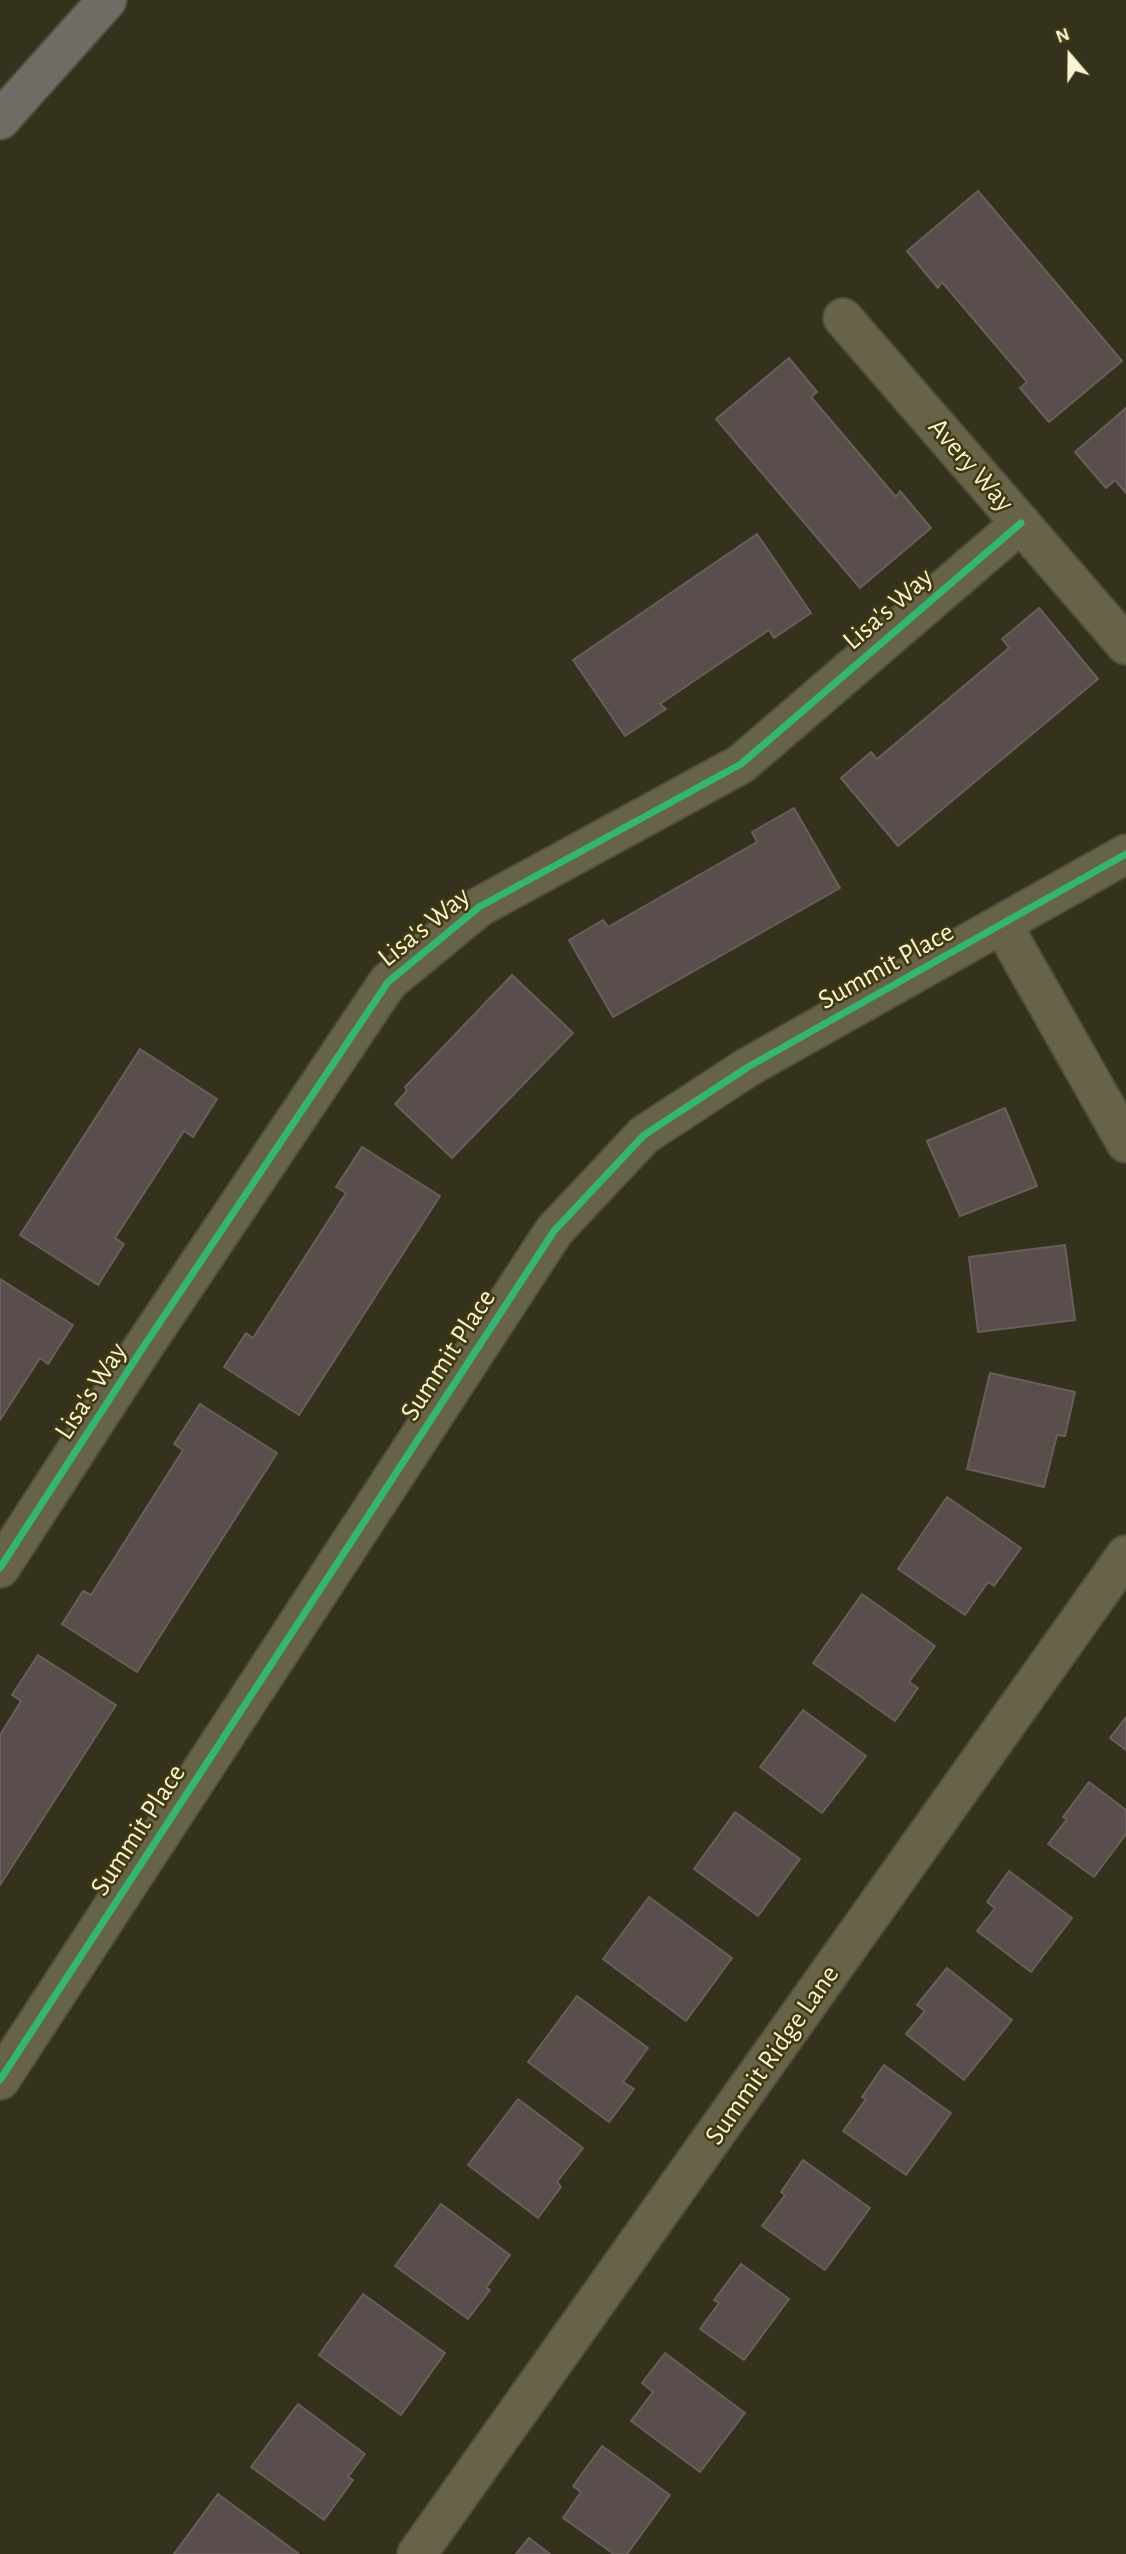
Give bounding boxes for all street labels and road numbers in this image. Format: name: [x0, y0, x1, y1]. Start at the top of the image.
street label: Avery Way: [921, 411, 1021, 519]
street label: Lisa's Way: [836, 561, 940, 657]
street label: Lisa's Way: [371, 880, 477, 974]
street label: Summit Place: [812, 915, 960, 1017]
street label: Summit Place: [393, 1283, 503, 1427]
street label: Lisa's Way: [47, 1336, 135, 1446]
street label: Summit Place: [83, 1758, 193, 1902]
street label: Summit Ridge Lane: [698, 1959, 846, 2151]

